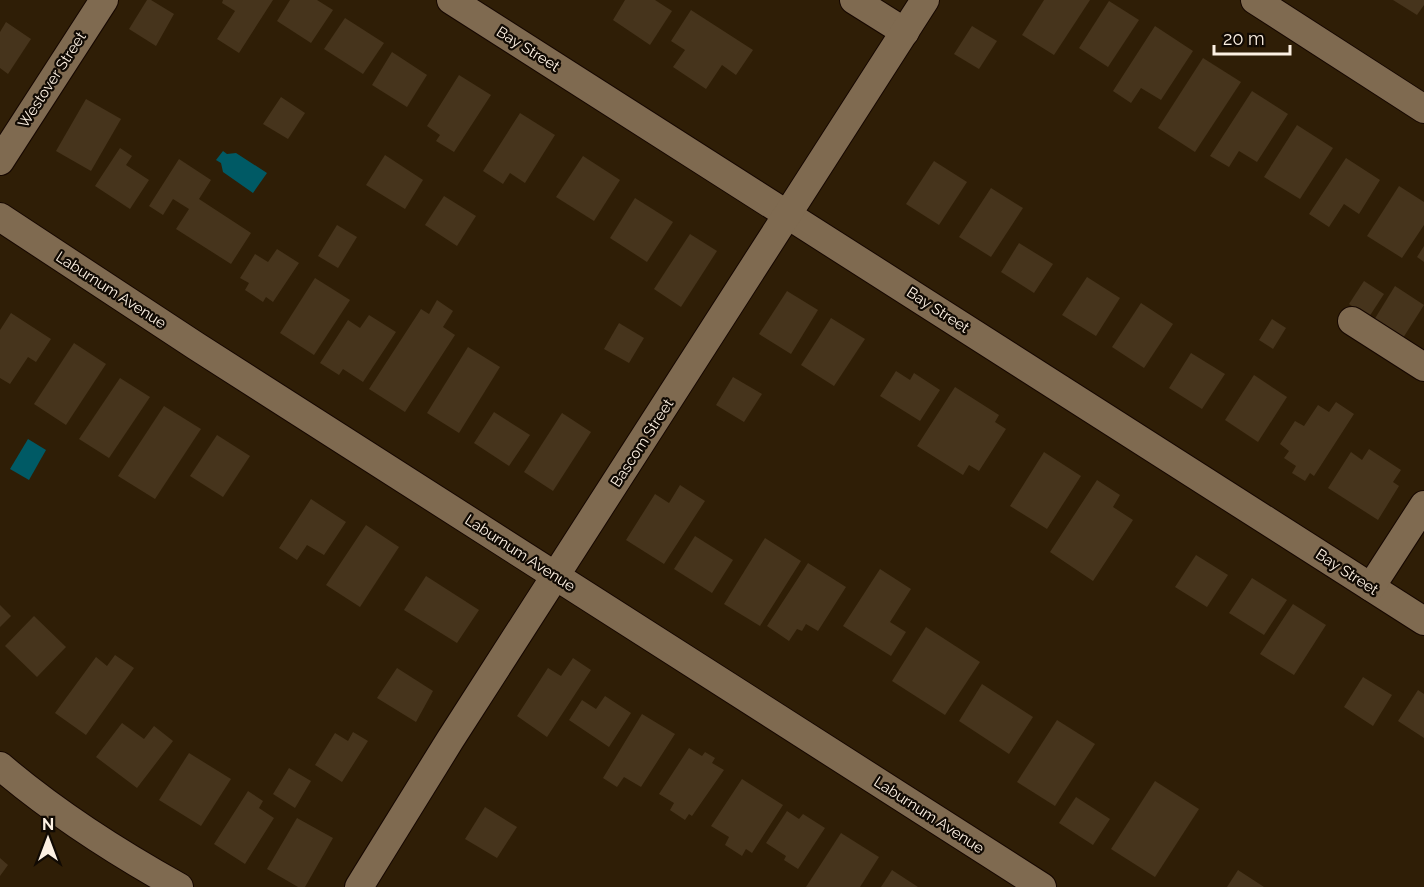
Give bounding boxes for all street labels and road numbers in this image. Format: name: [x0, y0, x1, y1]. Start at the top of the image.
street label: Bay Street: [493, 23, 563, 75]
street label: Westover Street: [14, 28, 90, 132]
street label: Laburnum Avenue: [53, 248, 170, 332]
street label: Bay Street: [903, 283, 973, 337]
street label: Bascom Street: [607, 395, 677, 491]
street label: Laburnum Avenue: [462, 511, 579, 595]
street label: Bay Street: [1312, 545, 1382, 599]
street label: Laburnum Avenue: [871, 773, 988, 857]

